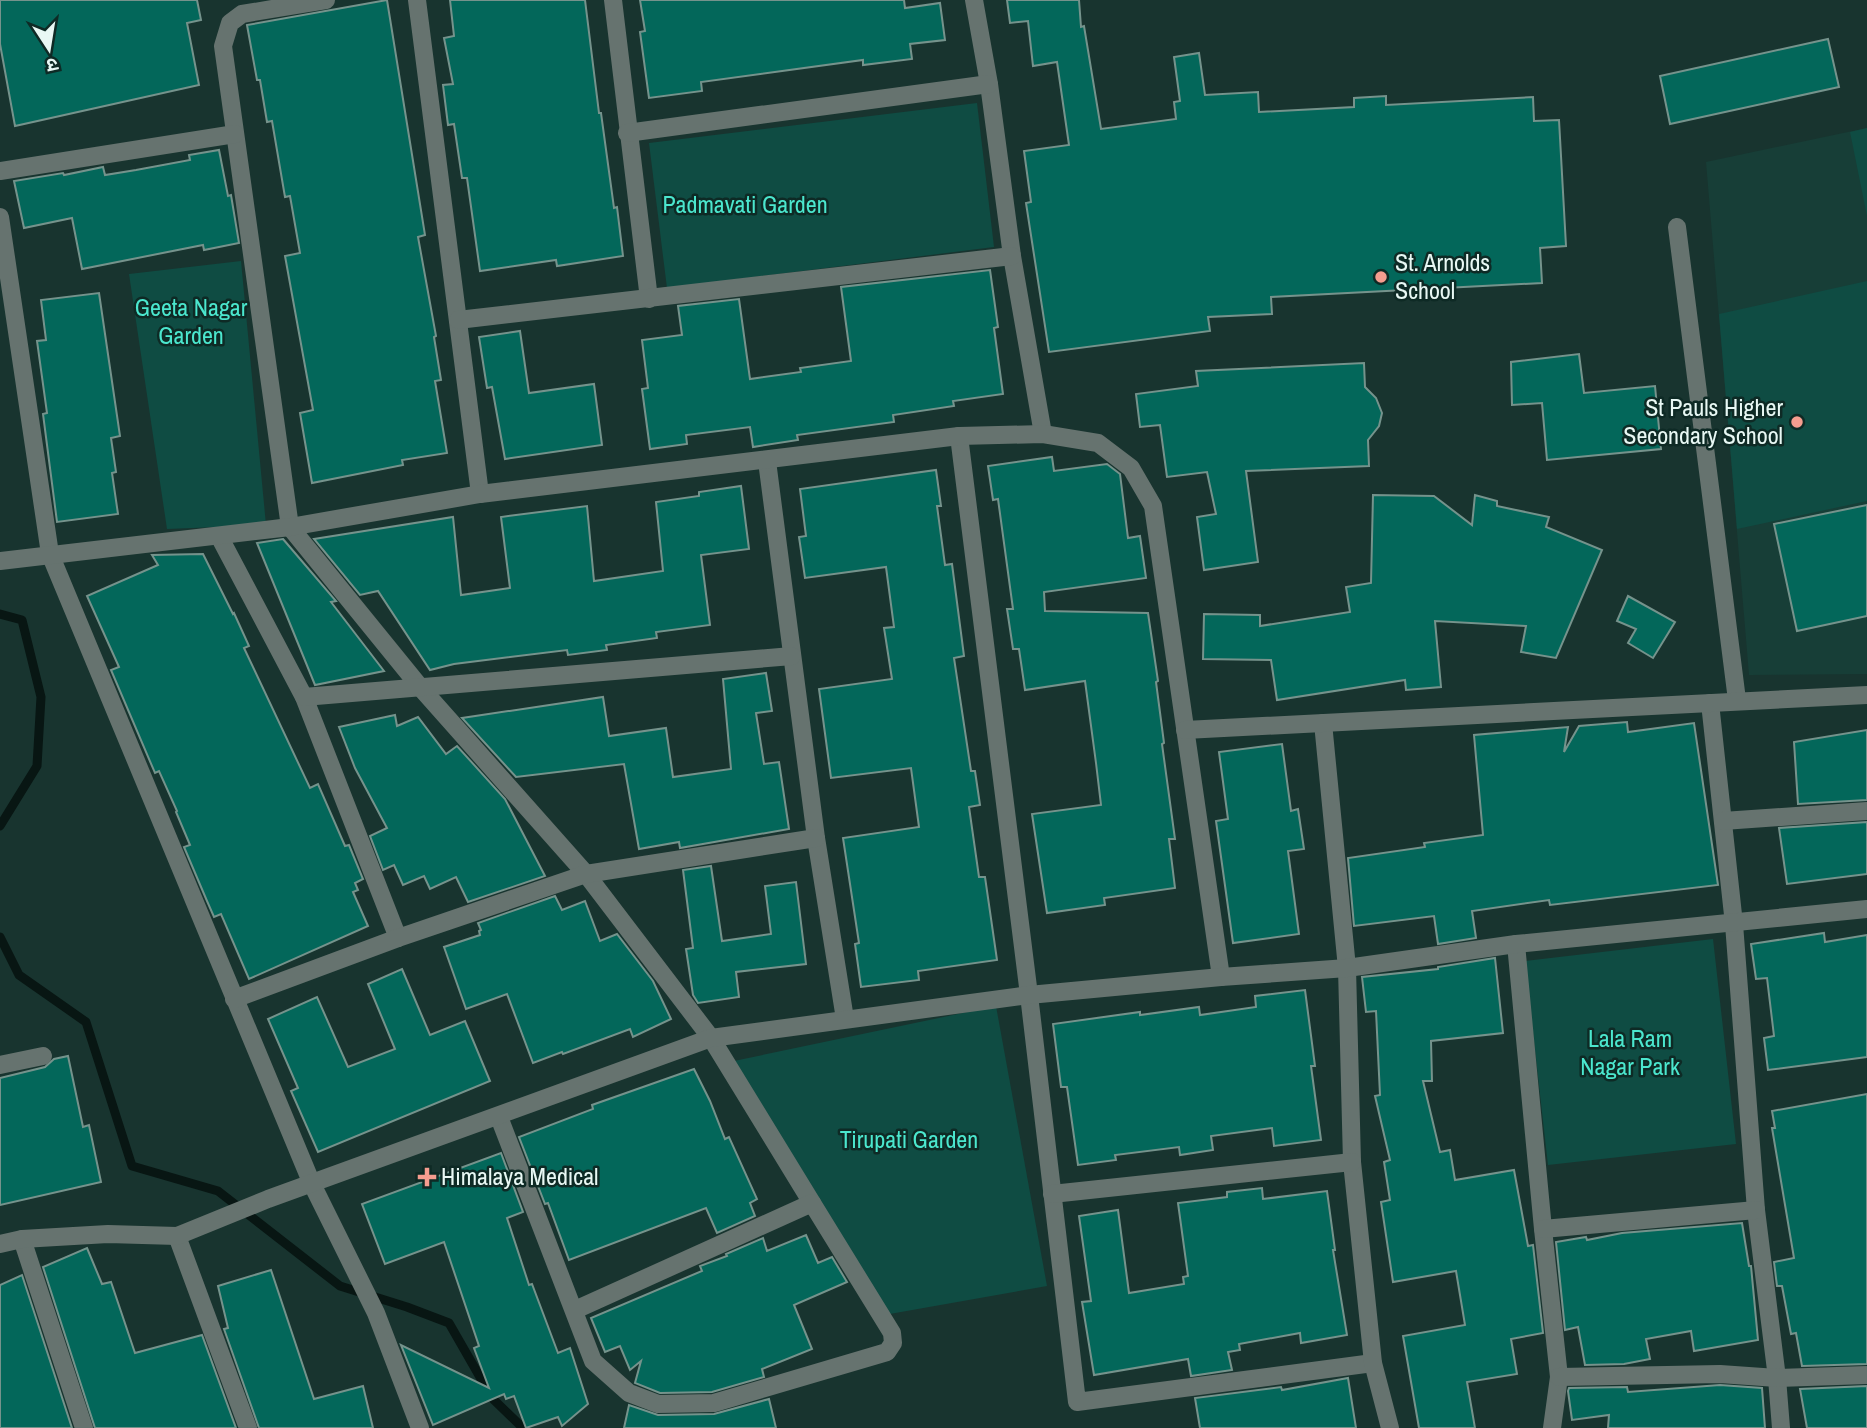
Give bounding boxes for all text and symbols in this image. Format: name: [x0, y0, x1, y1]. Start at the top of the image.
north arrow: [14, 14, 84, 84]
text: उ: [44, 52, 61, 80]
park label: Padmavati Garden: [662, 188, 828, 220]
place label: St. Arnolds School: [1395, 246, 1490, 306]
marker: St. Arnolds School: [1373, 269, 1389, 285]
park label: Geeta Nagar Garden: [135, 291, 248, 351]
place label: St Pauls Higher Secondary School: [1623, 391, 1783, 451]
marker: St Pauls Higher Secondary School: [1789, 414, 1805, 430]
park label: Lala Ram Nagar Park: [1580, 1022, 1680, 1082]
park label: Tirupati Garden: [840, 1123, 978, 1155]
place label: Himalaya Medical: [441, 1160, 599, 1192]
marker: Himalaya Medical: [419, 1169, 435, 1185]

